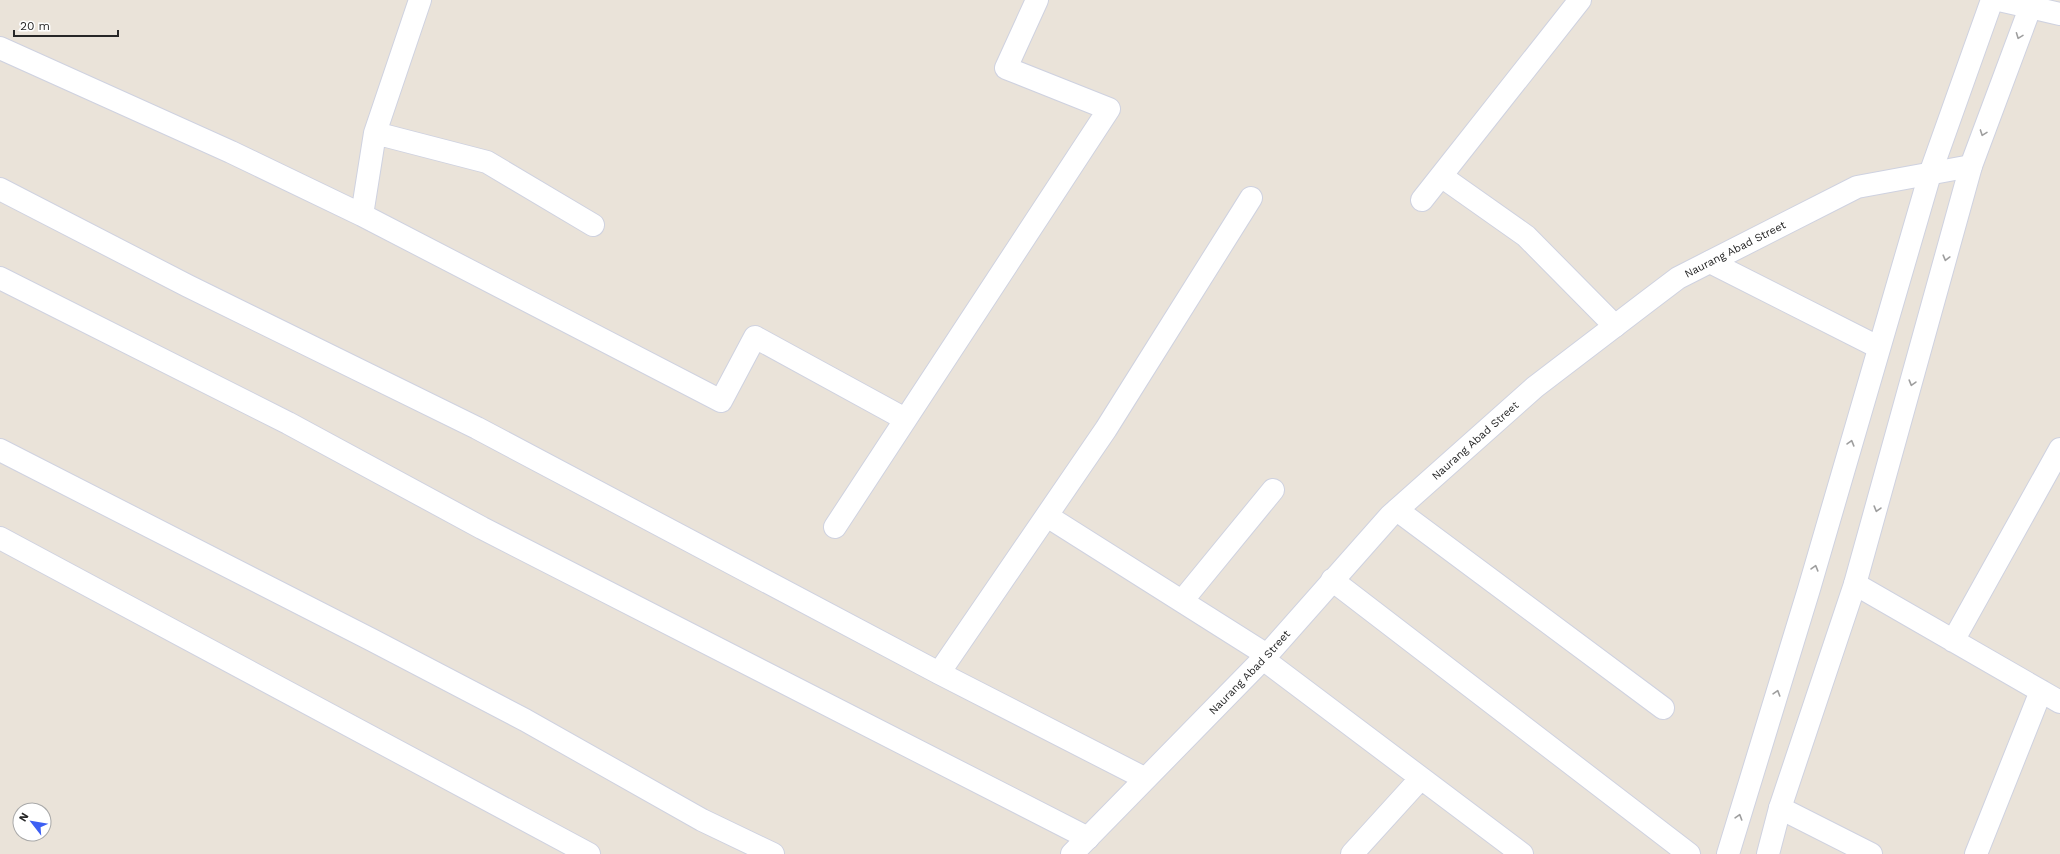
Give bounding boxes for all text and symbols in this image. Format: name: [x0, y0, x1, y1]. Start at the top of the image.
scale bar: [14, 12, 118, 38]
text: 20 m: [20, 19, 50, 33]
one-way arrow: [2015, 33, 2023, 40]
one-way arrow: [1979, 130, 1988, 137]
street label: Naurang Abad Street: [1682, 218, 1788, 280]
one-way arrow: [1943, 255, 1951, 261]
one-way arrow: [1908, 380, 1917, 387]
street label: Naurang Abad Street: [1429, 398, 1521, 482]
one-way arrow: [1846, 440, 1855, 447]
one-way arrow: [1873, 505, 1882, 512]
one-way arrow: [1810, 565, 1819, 572]
street label: Naurang Abad Street: [1206, 627, 1293, 717]
one-way arrow: [1772, 689, 1781, 696]
north arrow: [12, 802, 52, 842]
text: N: [16, 810, 32, 824]
one-way arrow: [1734, 813, 1743, 820]

